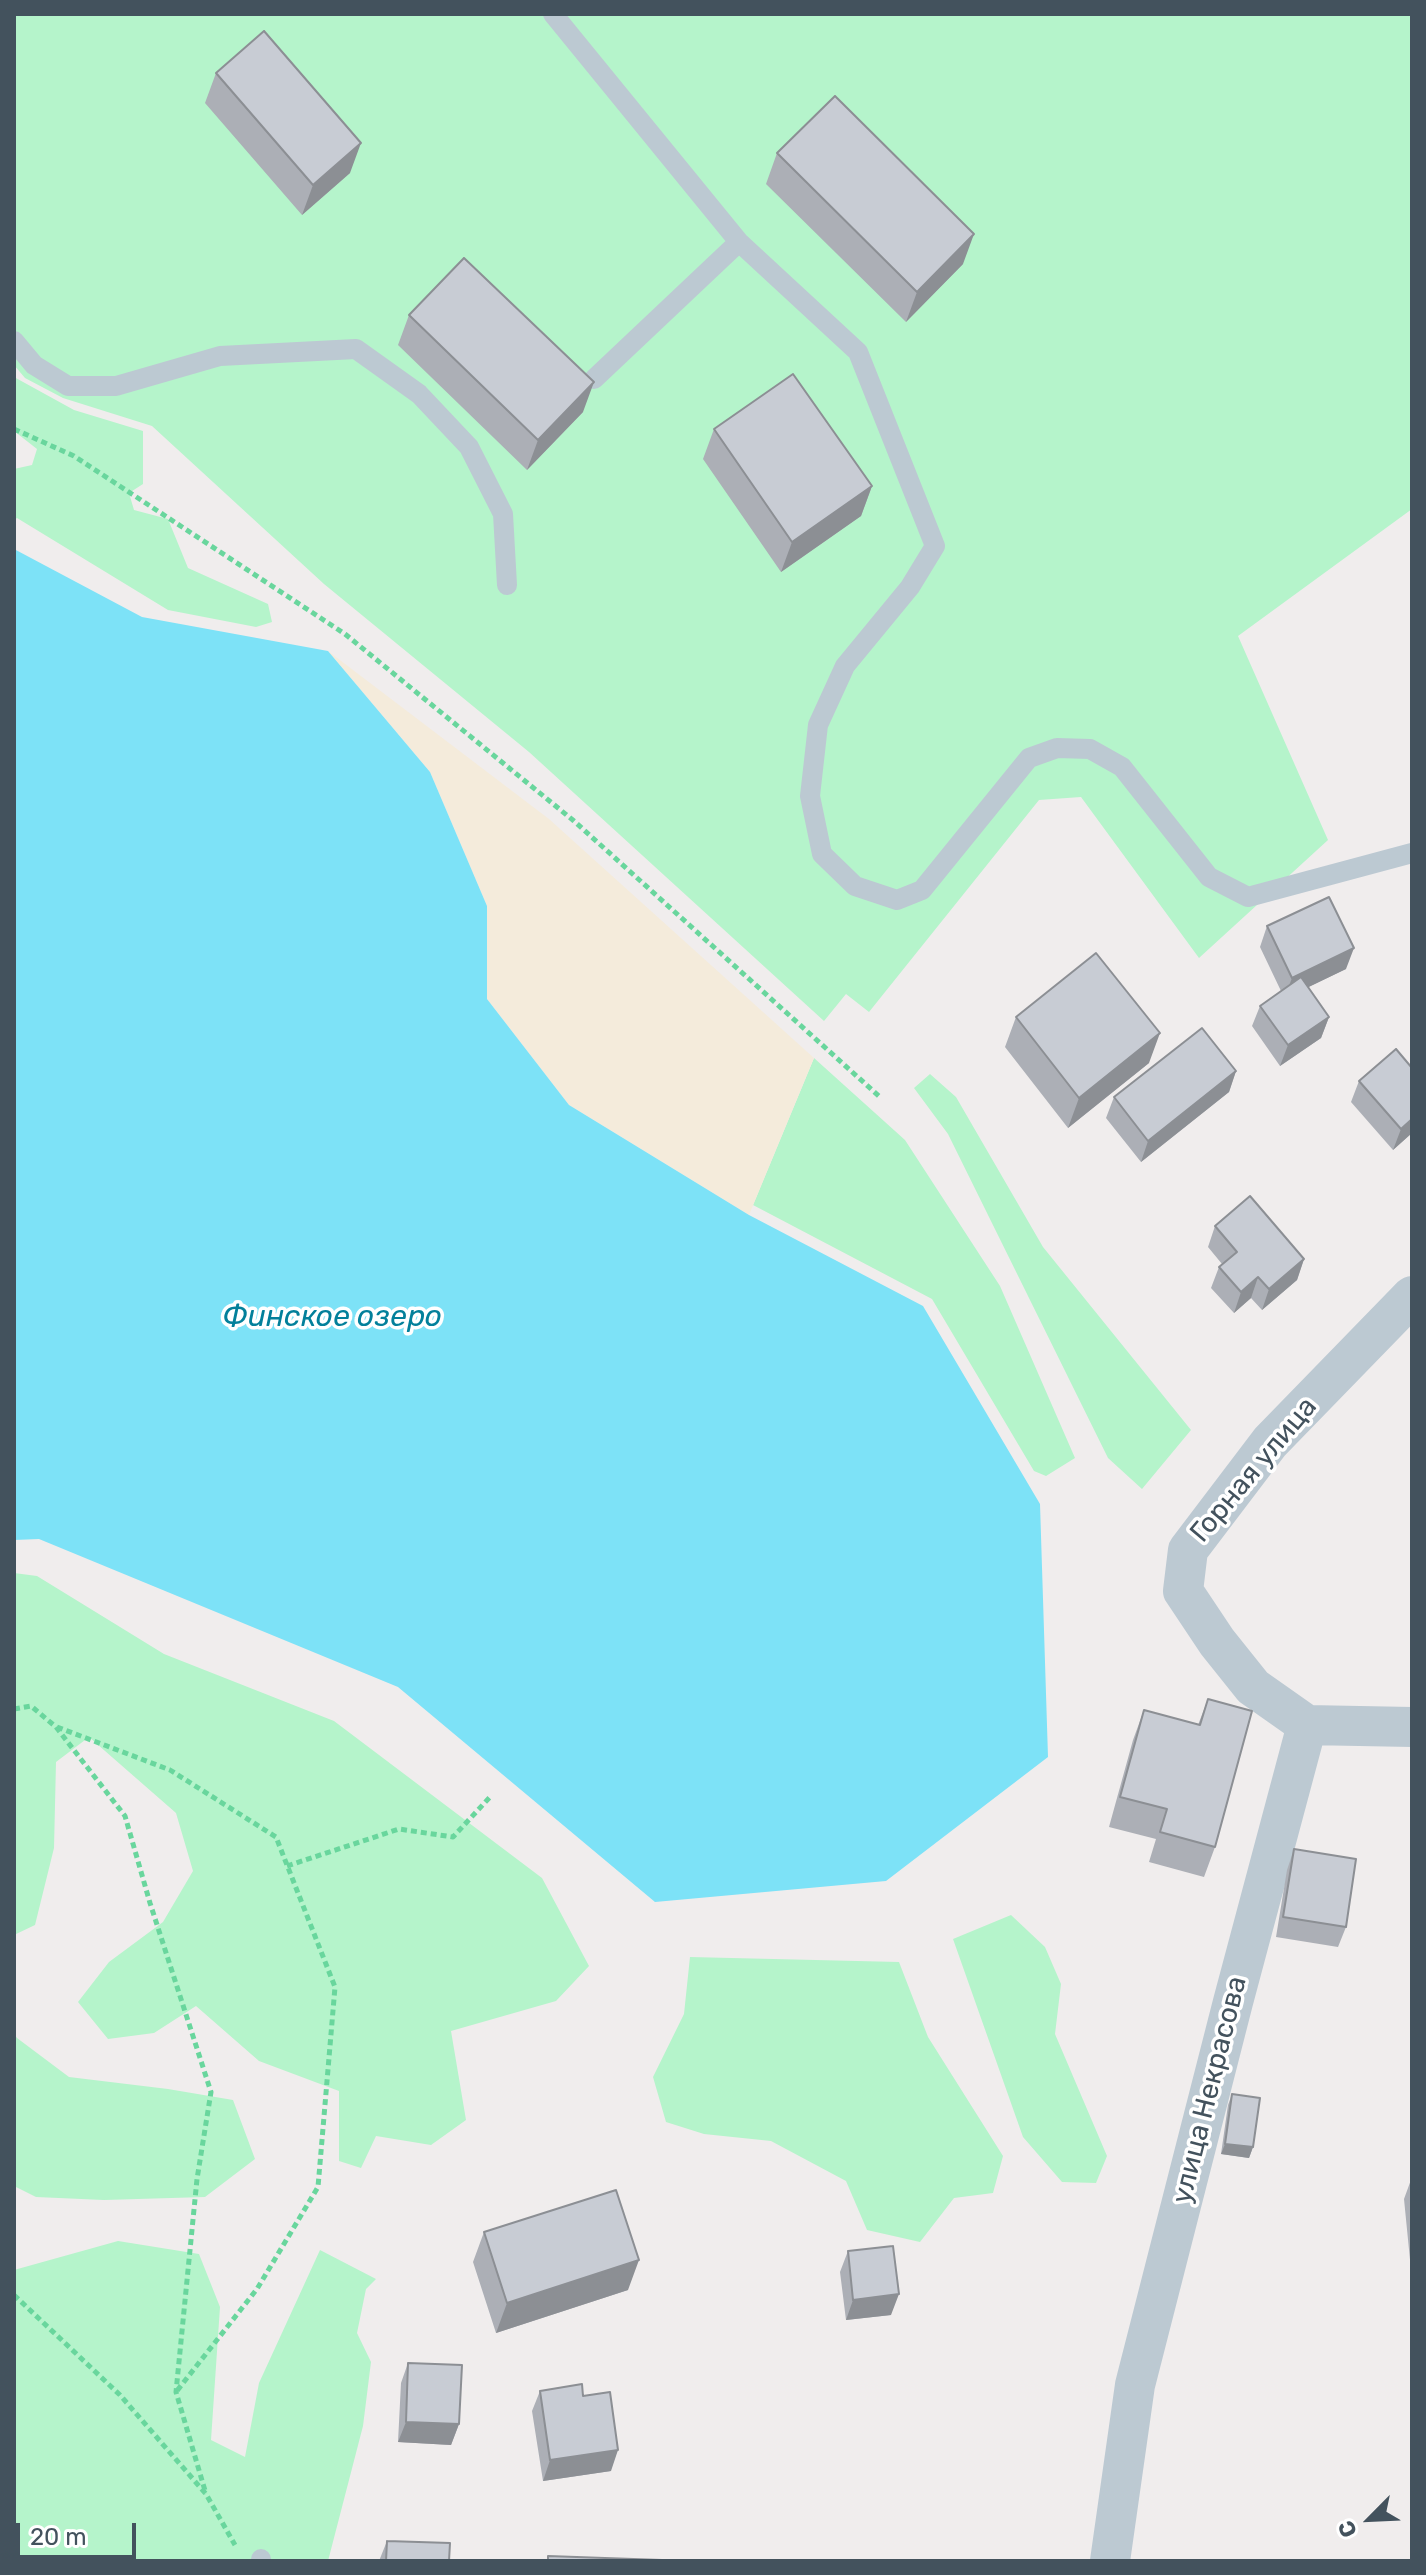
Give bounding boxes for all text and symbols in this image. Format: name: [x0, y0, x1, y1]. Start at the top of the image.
water label: Финское озеро: [222, 1299, 442, 1335]
street label: Горная улица: [1184, 1391, 1324, 1549]
street label: улица Некрасова: [1166, 1973, 1254, 2207]
north arrow: [1330, 2479, 1410, 2559]
scale bar: [20, 2507, 140, 2557]
text: С: [1332, 2516, 1363, 2542]
text: 20 m: [30, 2523, 87, 2551]

